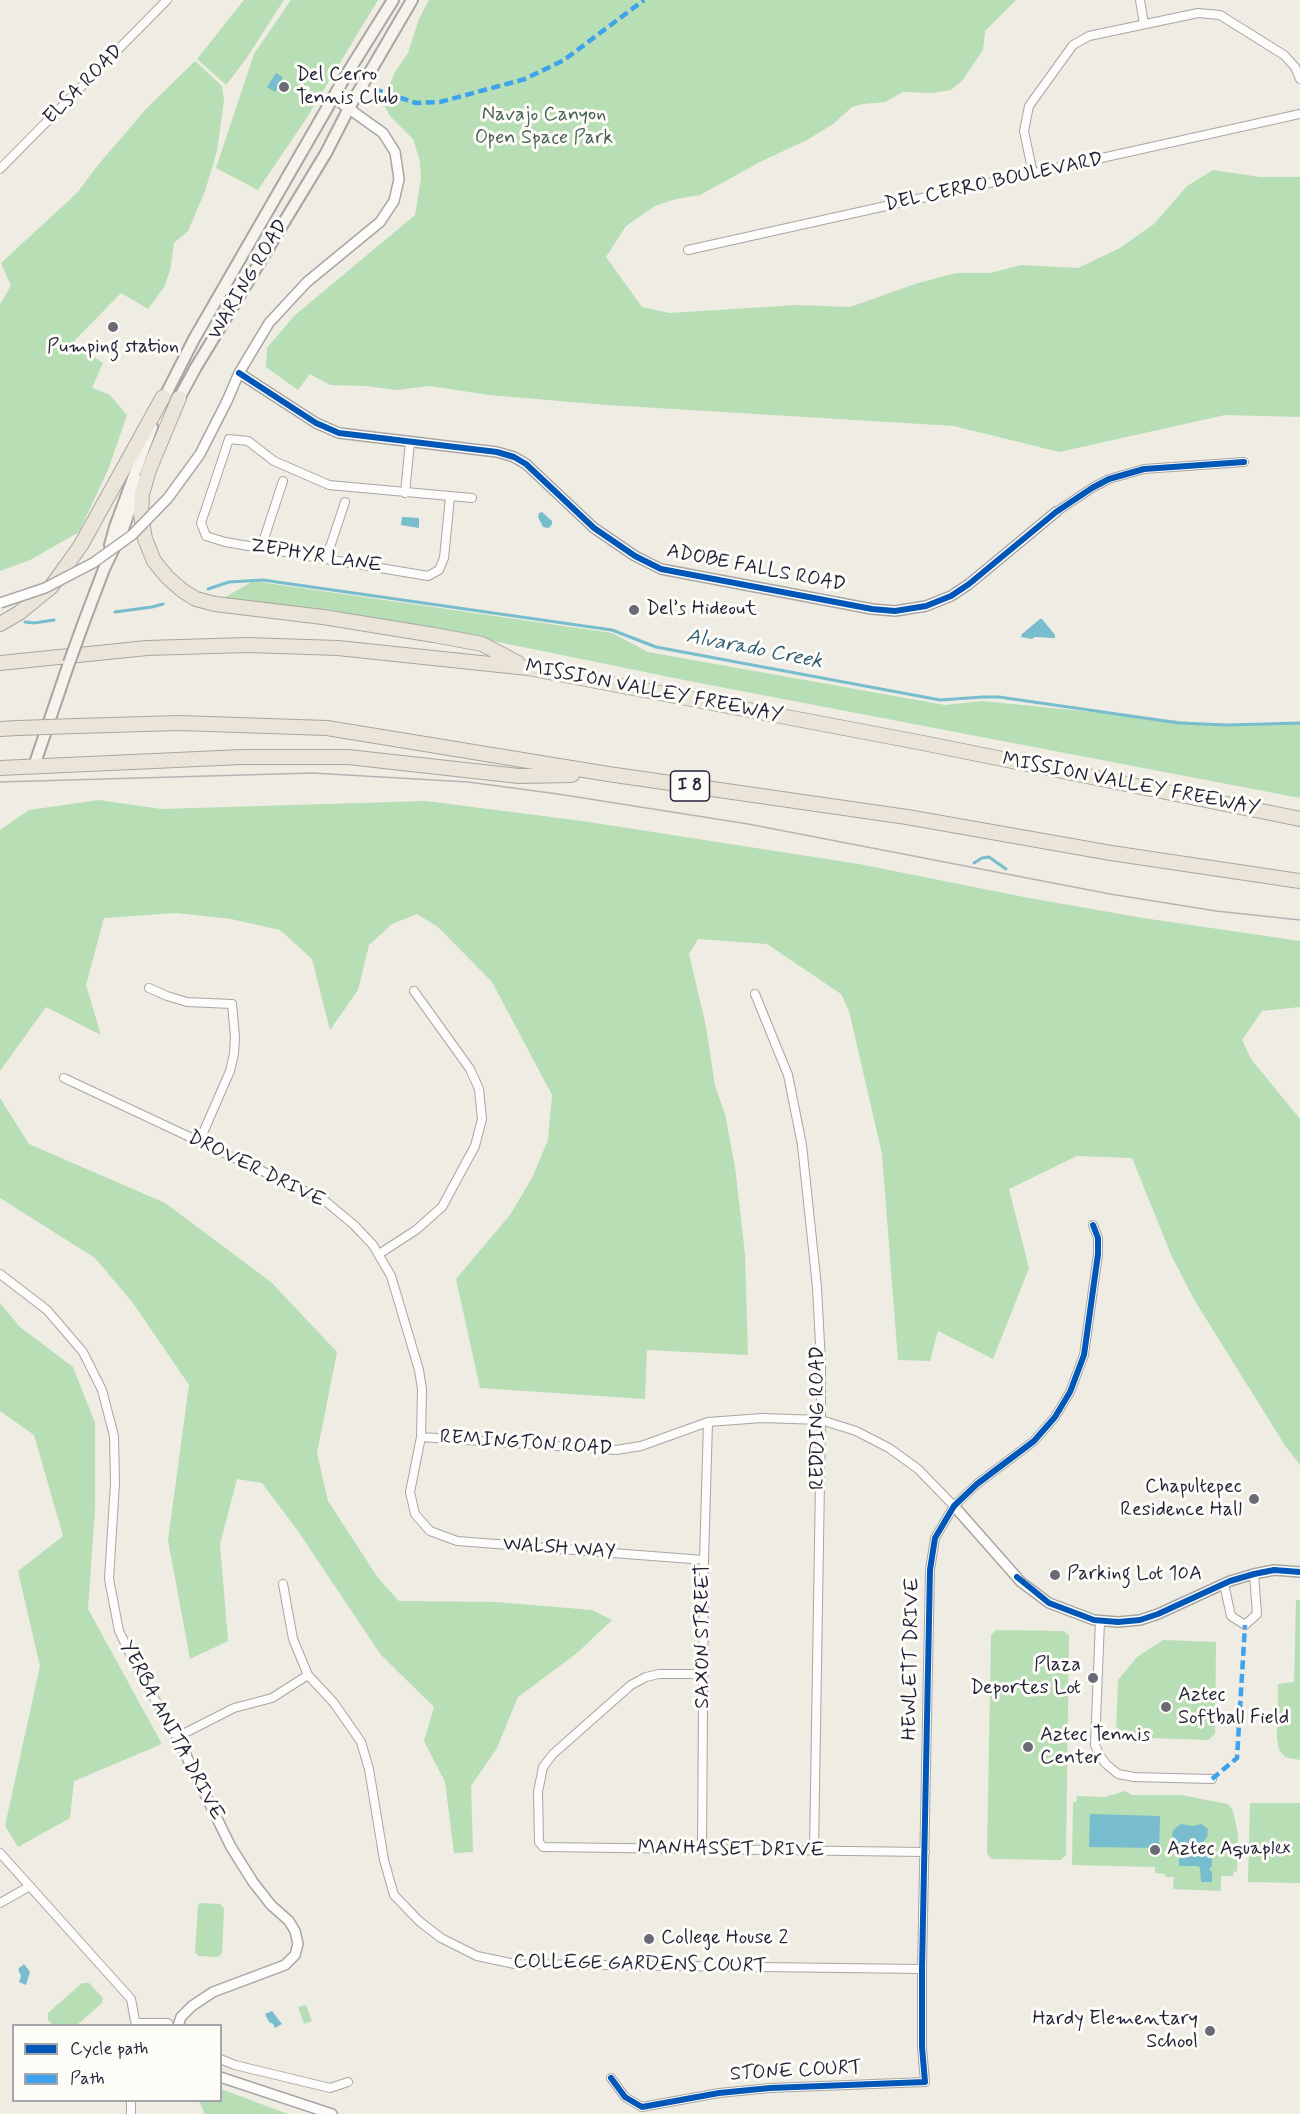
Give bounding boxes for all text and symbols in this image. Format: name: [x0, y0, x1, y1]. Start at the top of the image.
street label: ELSA ROAD: [39, 40, 129, 130]
place label: Del Cerro Tennis Club: [296, 64, 398, 111]
marker: Del Cerro Tennis Club: [277, 80, 291, 94]
park label: Navajo Canyon Open Space Park: [475, 104, 613, 151]
street label: DEL CERRO BOULEVARD: [883, 148, 1105, 218]
street label: WARING ROAD: [204, 215, 294, 345]
marker: Pumping station: [106, 320, 120, 334]
place label: Pumping station: [47, 336, 179, 360]
street label: ZEPHYR LANE: [248, 535, 384, 579]
street label: ADOBE FALLS ROAD: [664, 540, 848, 598]
place label: Del’s Hideout: [646, 598, 757, 622]
marker: Del’s Hideout: [627, 603, 641, 617]
water label: Alvarado Creek: [684, 624, 824, 676]
street label: MISSION VALLEY FREEWAY: [523, 655, 785, 729]
street label: MISSION VALLEY FREEWAY: [1000, 748, 1262, 822]
road number: I 8: [670, 771, 710, 801]
street label: DROVER DRIVE: [183, 1126, 329, 1214]
street label: REDDING ROAD: [807, 1346, 831, 1490]
street label: REMINGTON ROAD: [439, 1426, 613, 1462]
place label: Chapultepec Residence Hall: [1120, 1476, 1242, 1523]
marker: Chapultepec Residence Hall: [1247, 1492, 1261, 1506]
street label: WALSH WAY: [502, 1533, 616, 1565]
street label: SAXON STREET: [692, 1563, 716, 1709]
place label: Parking Lot 10A: [1067, 1563, 1202, 1587]
marker: Parking Lot 10A: [1048, 1568, 1062, 1582]
street label: HEWLETT DRIVE: [899, 1577, 925, 1741]
street label: YERBA ANITA DRIVE: [113, 1637, 229, 1825]
place label: Plaza Deportes Lot: [970, 1654, 1081, 1701]
marker: Plaza Deportes Lot: [1086, 1671, 1100, 1685]
place label: Aztec Softball Field: [1178, 1684, 1289, 1731]
marker: Aztec Softball Field: [1159, 1700, 1173, 1714]
place label: Aztec Tennis Center: [1040, 1724, 1150, 1771]
marker: Aztec Tennis Center: [1021, 1740, 1035, 1754]
street label: MANHASSET DRIVE: [637, 1836, 825, 1864]
place label: Aztec Aquaplex: [1167, 1838, 1291, 1862]
marker: Aztec Aquaplex: [1148, 1843, 1162, 1857]
place label: College House 2: [661, 1927, 788, 1951]
marker: College House 2: [642, 1932, 656, 1946]
street label: COLLEGE GARDENS COURT: [513, 1951, 767, 1979]
place label: Hardy Elementary School: [1033, 2008, 1198, 2055]
legend: [12, 2024, 222, 2102]
marker: Hardy Elementary School: [1203, 2024, 1217, 2038]
text: Cycle path: [70, 2037, 148, 2061]
street label: STONE COURT: [729, 2057, 863, 2087]
text: Path: [70, 2067, 105, 2091]

